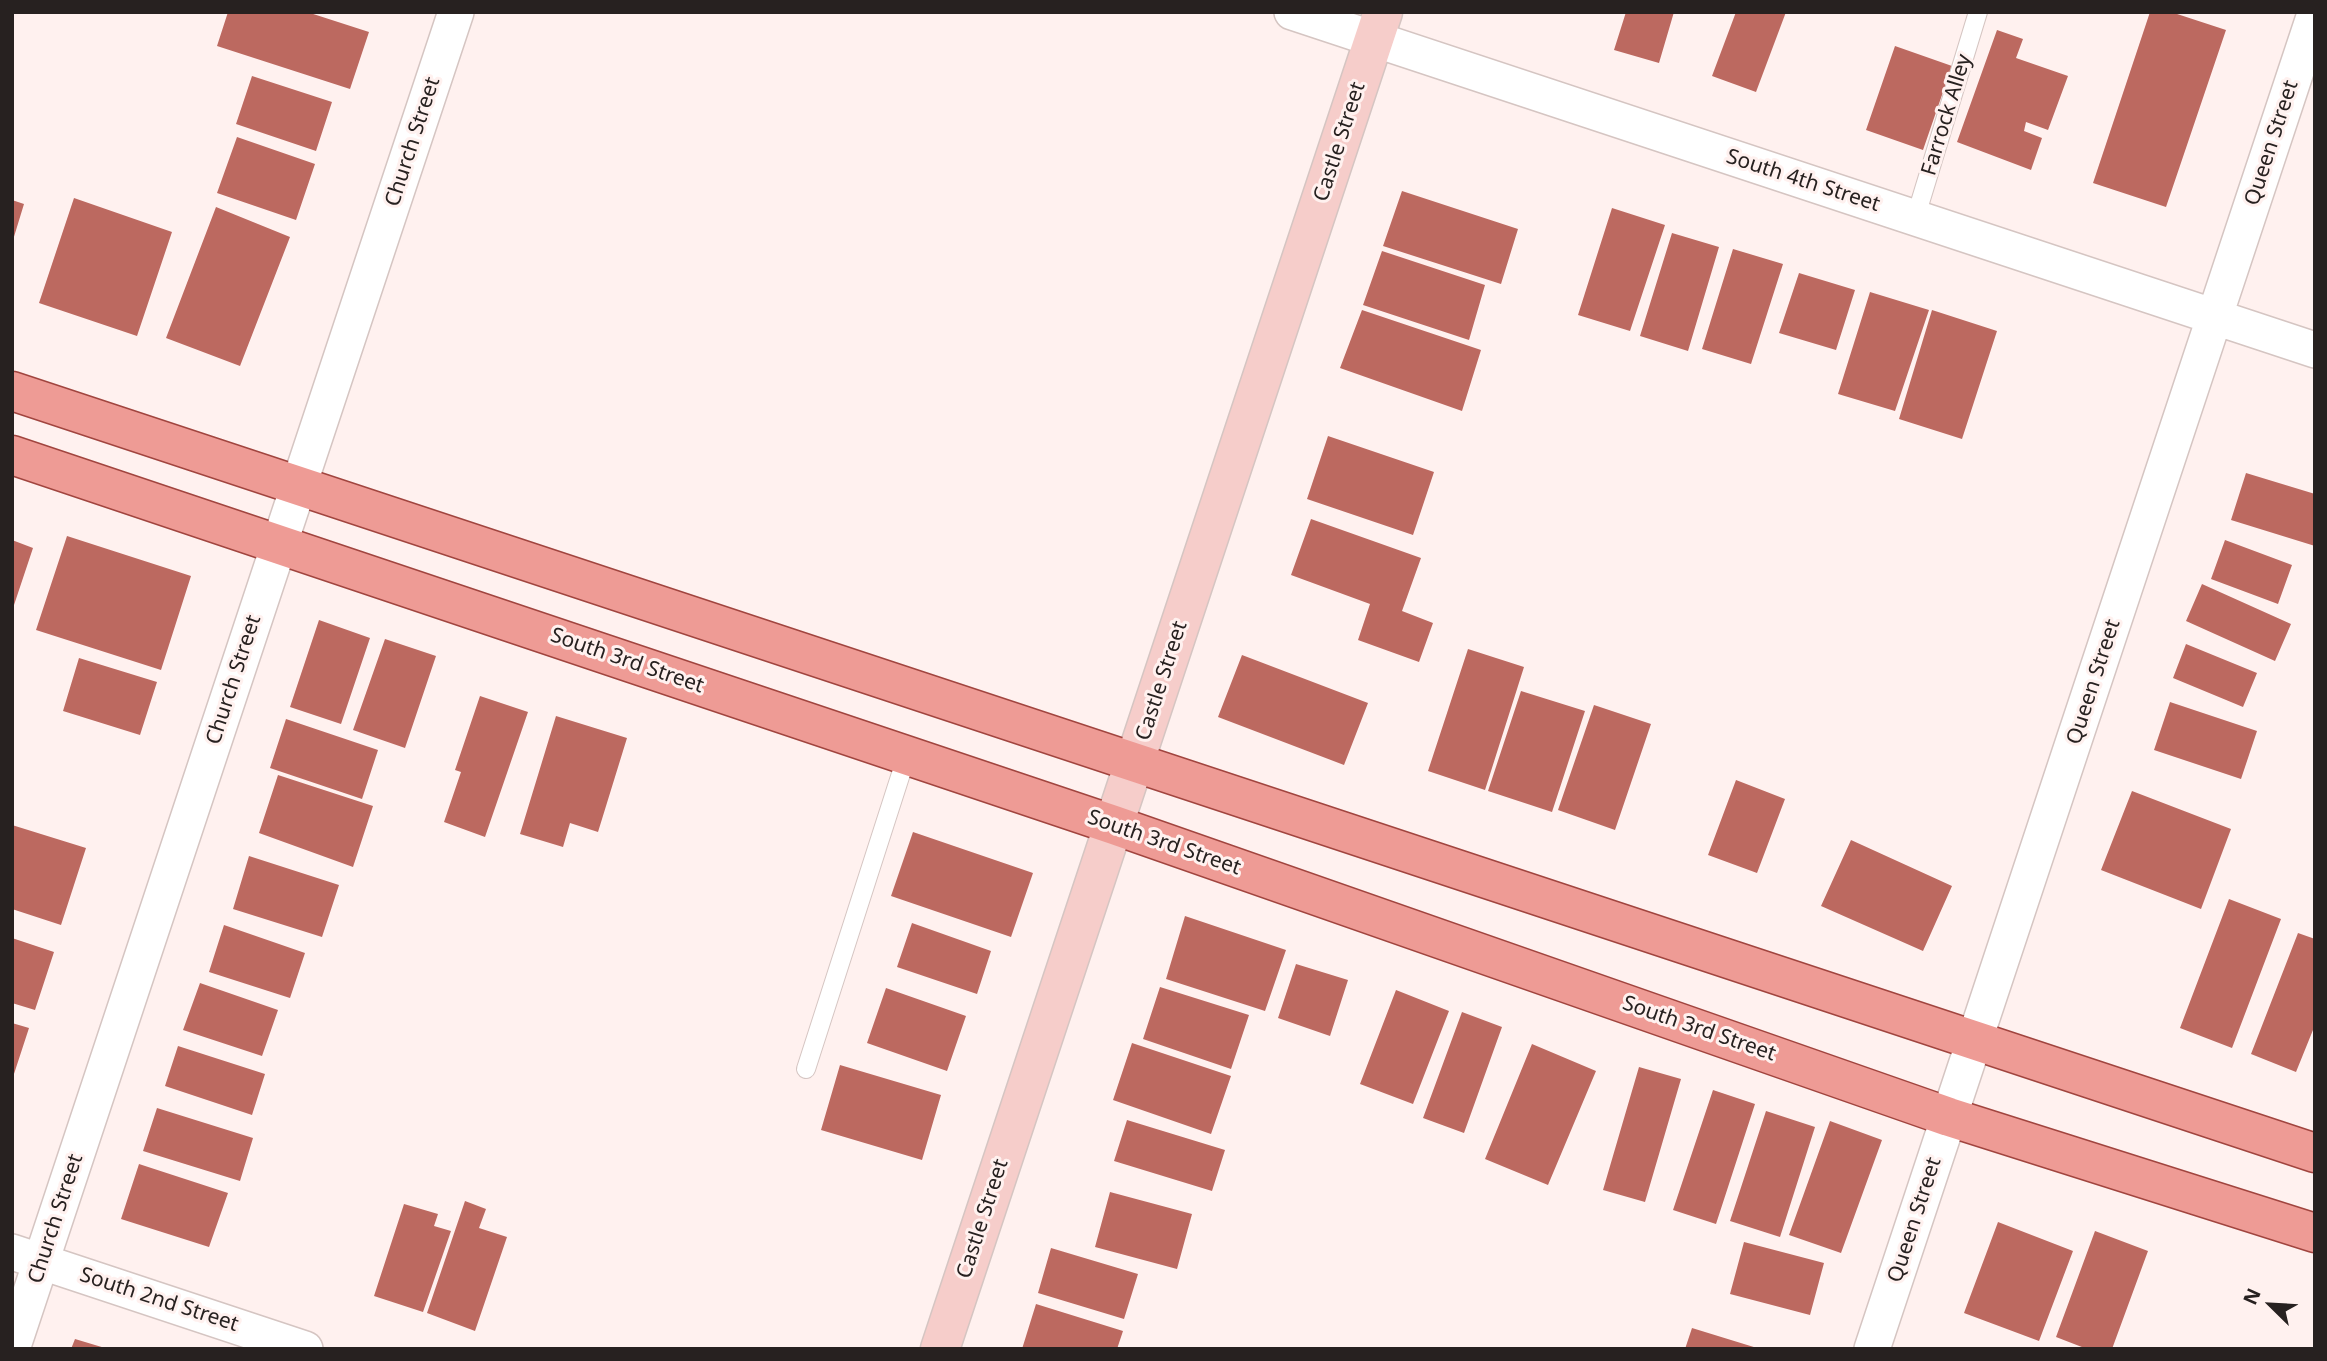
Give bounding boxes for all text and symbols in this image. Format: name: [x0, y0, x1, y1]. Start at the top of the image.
street label: Farrock Alley: [1917, 51, 1977, 179]
street label: Church Street: [380, 74, 446, 210]
street label: Queen Street: [2240, 77, 2304, 209]
street label: Castle Street: [1309, 79, 1371, 205]
street label: South 4th Street: [1723, 144, 1883, 218]
street label: Church Street: [201, 612, 267, 748]
street label: Queen Street: [2062, 616, 2126, 748]
street label: Castle Street: [1131, 618, 1193, 744]
street label: South 3rd Street: [547, 623, 707, 699]
street label: South 3rd Street: [1084, 805, 1244, 881]
street label: South 3rd Street: [1619, 991, 1779, 1067]
street label: Church Street: [23, 1151, 89, 1287]
street label: Queen Street: [1883, 1154, 1947, 1286]
street label: Castle Street: [952, 1156, 1014, 1282]
street label: South 2nd Street: [77, 1262, 241, 1338]
north arrow: [2236, 1270, 2306, 1340]
text: N: [2237, 1284, 2267, 1309]

